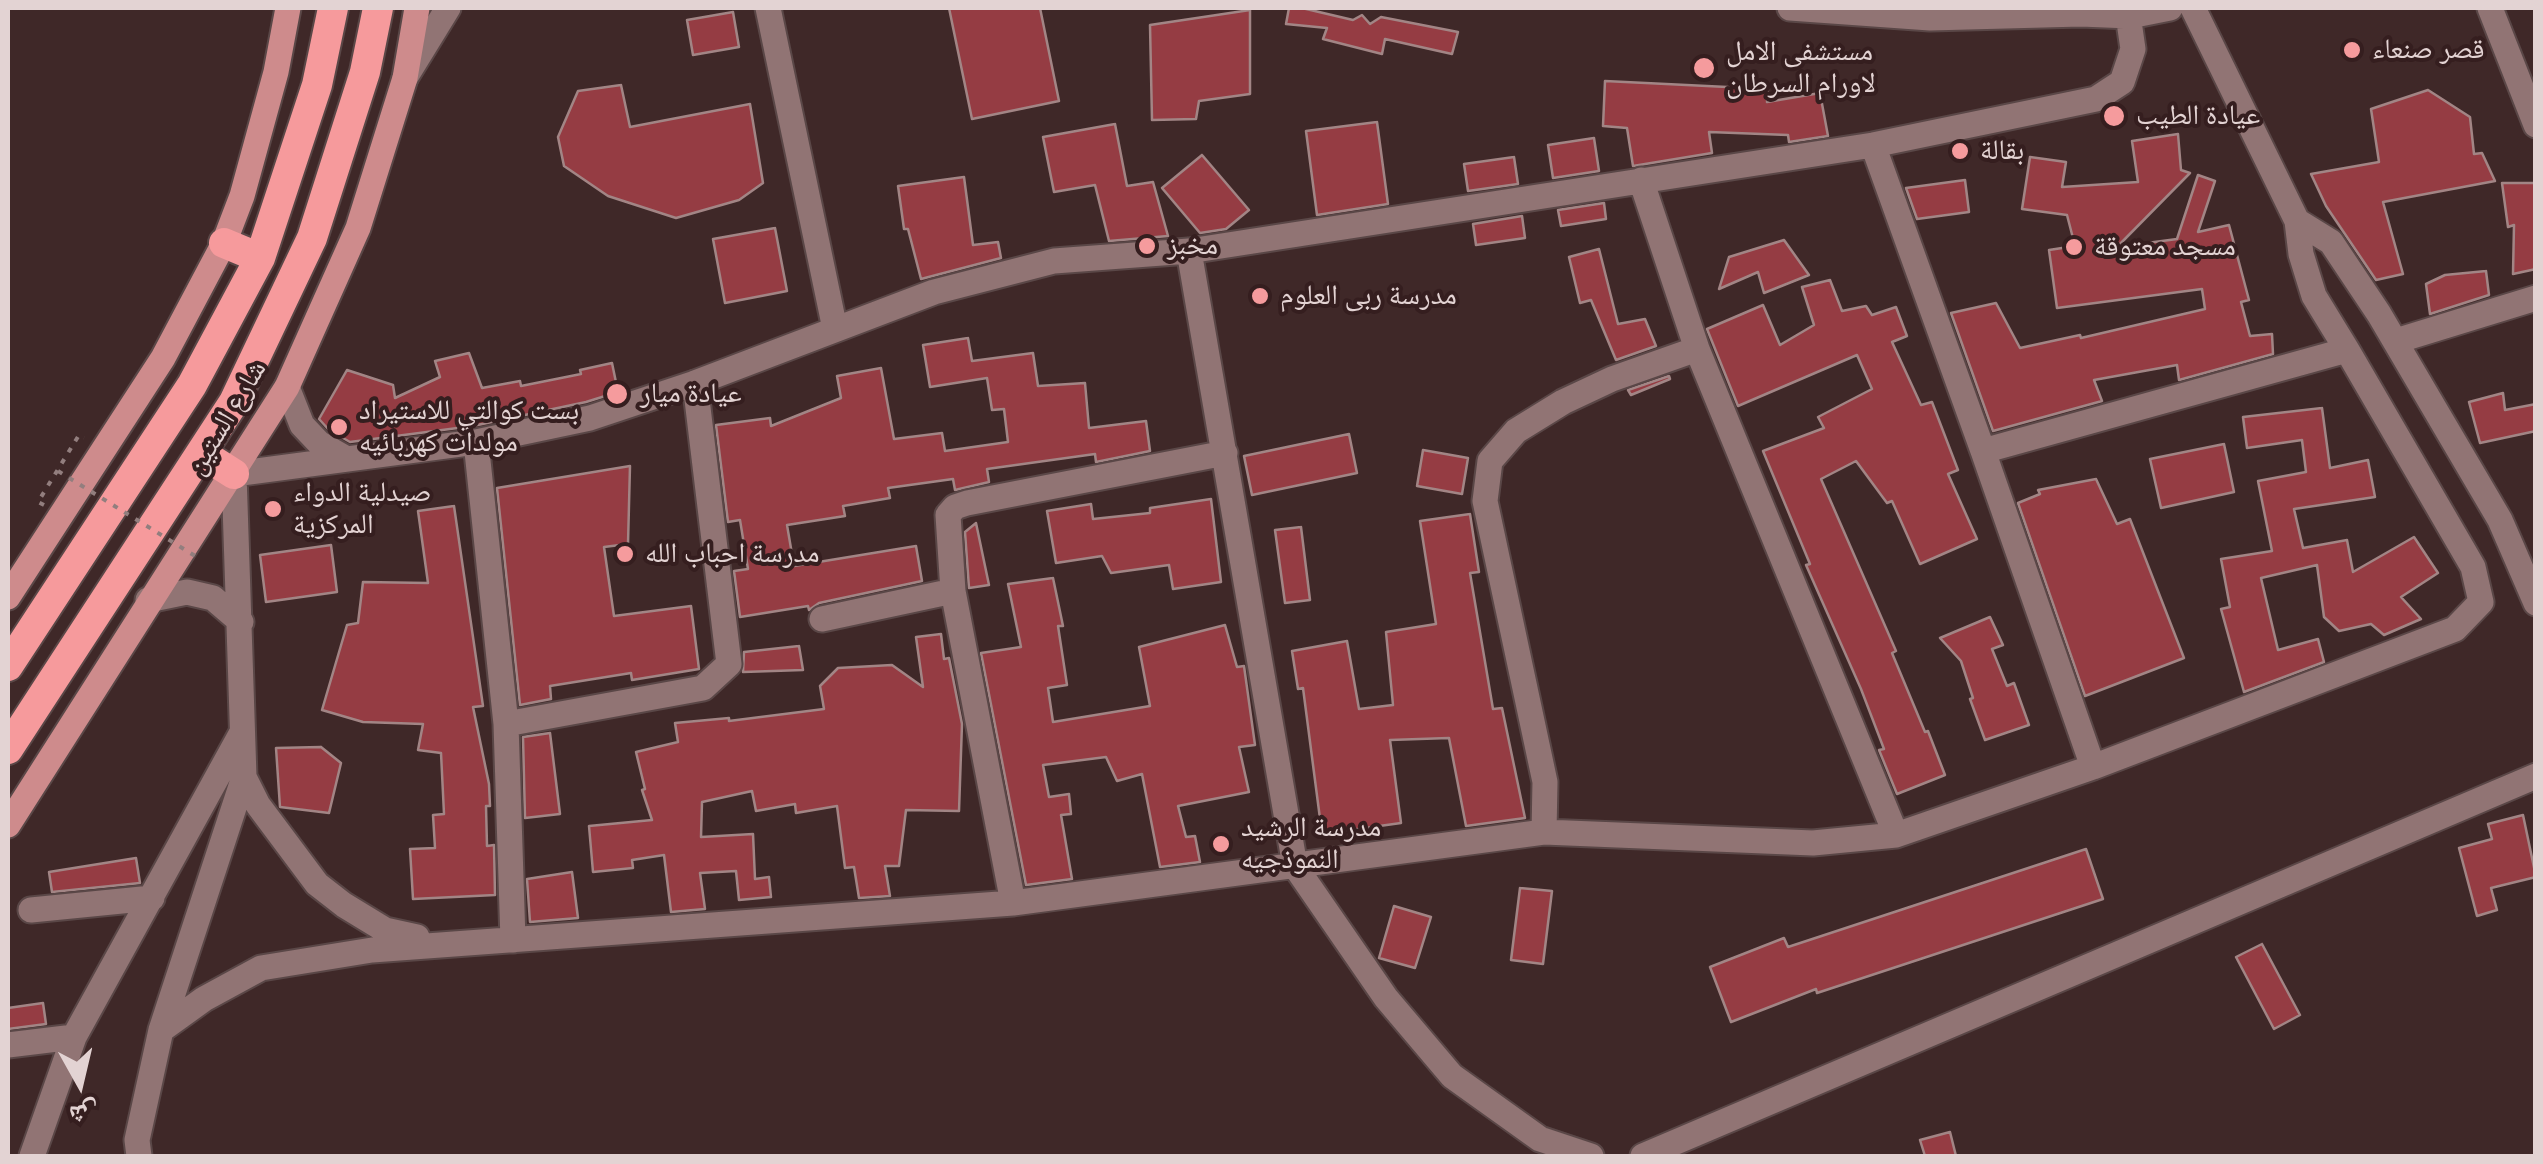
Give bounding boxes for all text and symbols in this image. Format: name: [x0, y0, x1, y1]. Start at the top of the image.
place label: قصر صنعاء: [2372, 33, 2485, 67]
place label: مستشفى الامل لاورام السرطان: [1726, 35, 1876, 101]
marker: قصر صنعاء: [2341, 39, 2363, 61]
marker: مستشفى الامل لاورام السرطان: [1691, 55, 1717, 81]
place label: عيادة الطيب: [2136, 99, 2260, 133]
marker: عيادة الطيب: [2101, 103, 2127, 129]
place label: بقالة: [1980, 134, 2024, 168]
marker: بقالة: [1949, 140, 1971, 162]
place label: مخبز: [1167, 229, 1218, 263]
place label: مسجد معتوقة: [2094, 230, 2236, 264]
marker: مخبز: [1136, 235, 1158, 257]
marker: مسجد معتوقة: [2063, 236, 2085, 258]
place label: مدرسة ربى العلوم: [1280, 279, 1457, 313]
marker: مدرسة ربى العلوم: [1249, 285, 1271, 307]
street label: شارع الستين: [180, 355, 274, 481]
place label: عيادة ميار: [640, 377, 742, 411]
marker: عيادة ميار: [604, 381, 630, 407]
place label: بست كوالتي للاستيراد مولدات كهربائيه: [359, 394, 579, 460]
marker: بست كوالتي للاستيراد مولدات كهربائيه: [328, 416, 350, 438]
place label: صيدلية الدواء المركزية: [293, 476, 431, 542]
marker: صيدلية الدواء المركزية: [262, 498, 284, 520]
place label: مدرسة احباب الله: [645, 537, 820, 571]
marker: مدرسة احباب الله: [614, 543, 636, 565]
place label: مدرسة الرشيد النموذجيه: [1241, 811, 1381, 877]
marker: مدرسة الرشيد النموذجيه: [1210, 833, 1232, 855]
north arrow: [30, 1034, 130, 1134]
text: ش: [67, 1096, 101, 1133]

